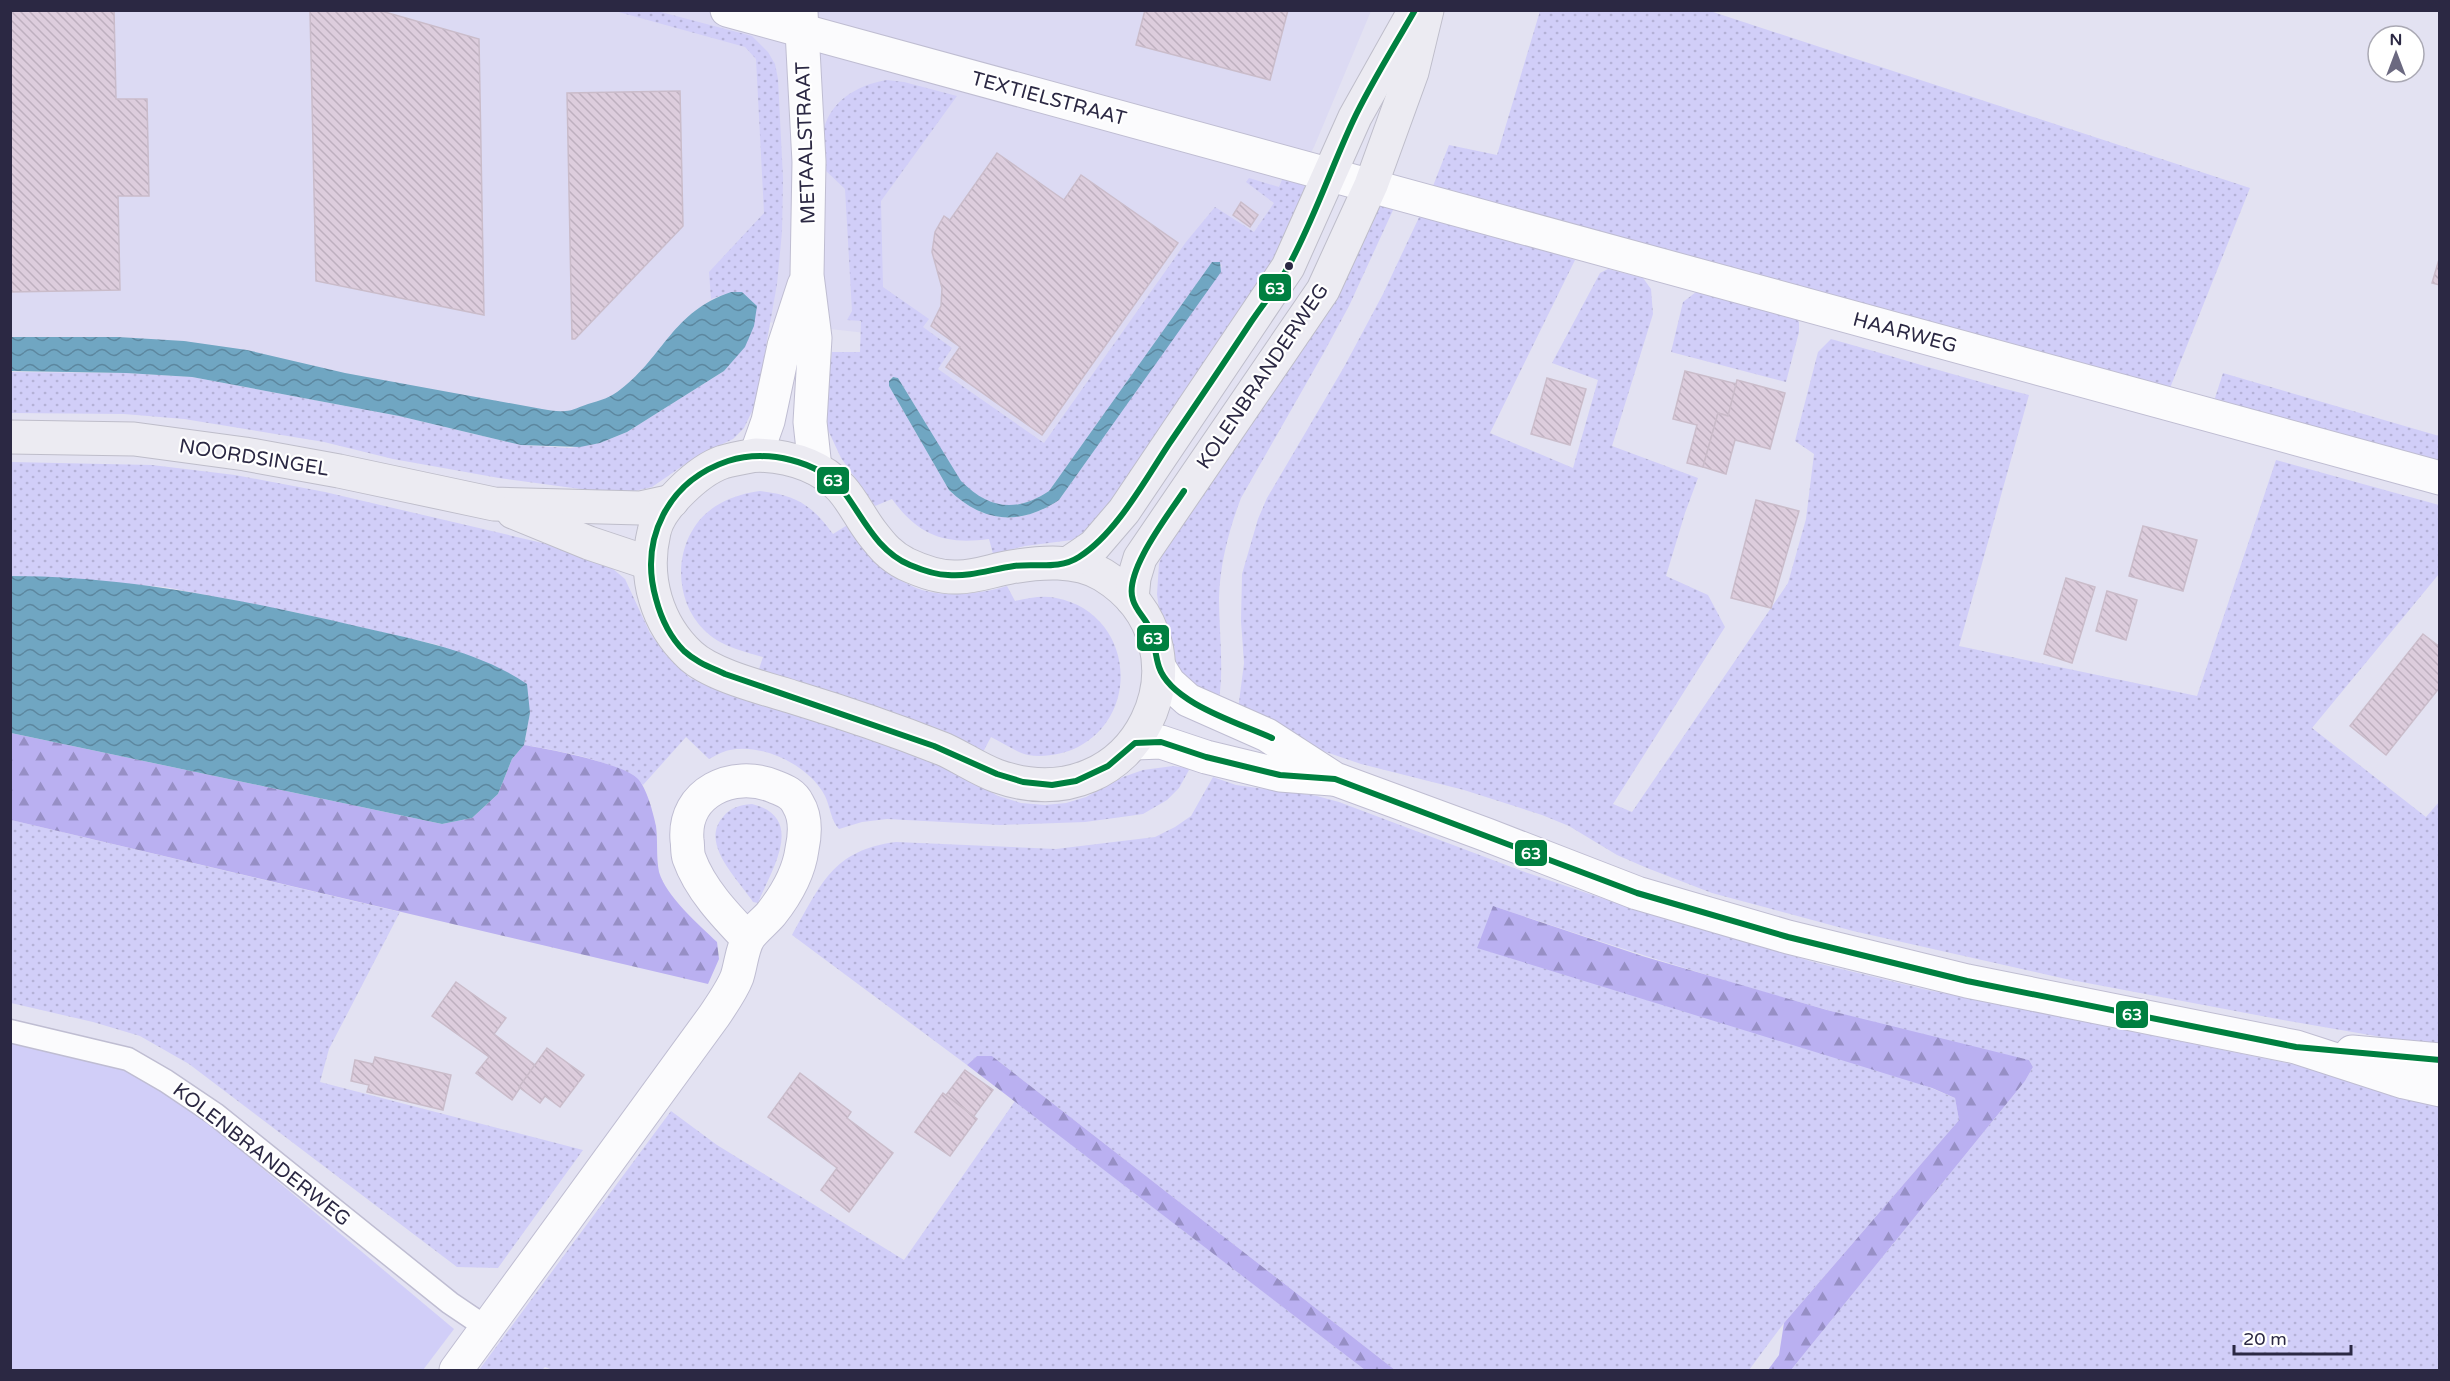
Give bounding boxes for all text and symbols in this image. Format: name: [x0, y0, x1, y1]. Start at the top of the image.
north arrow: [2366, 24, 2426, 84]
text: N: [2390, 30, 2402, 50]
street label: METAALSTRAAT: [791, 61, 821, 225]
street label: TEXTIELSTRAAT: [969, 67, 1129, 131]
unlabelled marker: [1283, 260, 1295, 272]
line badge: 63: [1258, 273, 1292, 302]
street label: KOLENBRANDERWEG: [1192, 279, 1334, 474]
text: 63: [1265, 279, 1285, 299]
street label: HAARWEG: [1850, 308, 1959, 358]
street label: NOORDSINGEL: [177, 434, 331, 482]
line badge: 63: [816, 466, 850, 495]
text: 63: [823, 471, 843, 491]
line badge: 63: [1136, 624, 1170, 652]
text: 63: [1143, 629, 1163, 649]
line badge: 63: [1514, 839, 1548, 867]
text: 63: [1521, 844, 1541, 864]
line badge: 63: [2115, 1000, 2149, 1029]
text: 63: [2122, 1005, 2142, 1025]
street label: KOLENBRANDERWEG: [168, 1078, 355, 1231]
scale bar: [2234, 1318, 2351, 1356]
text: 20 m: [2243, 1328, 2287, 1350]

